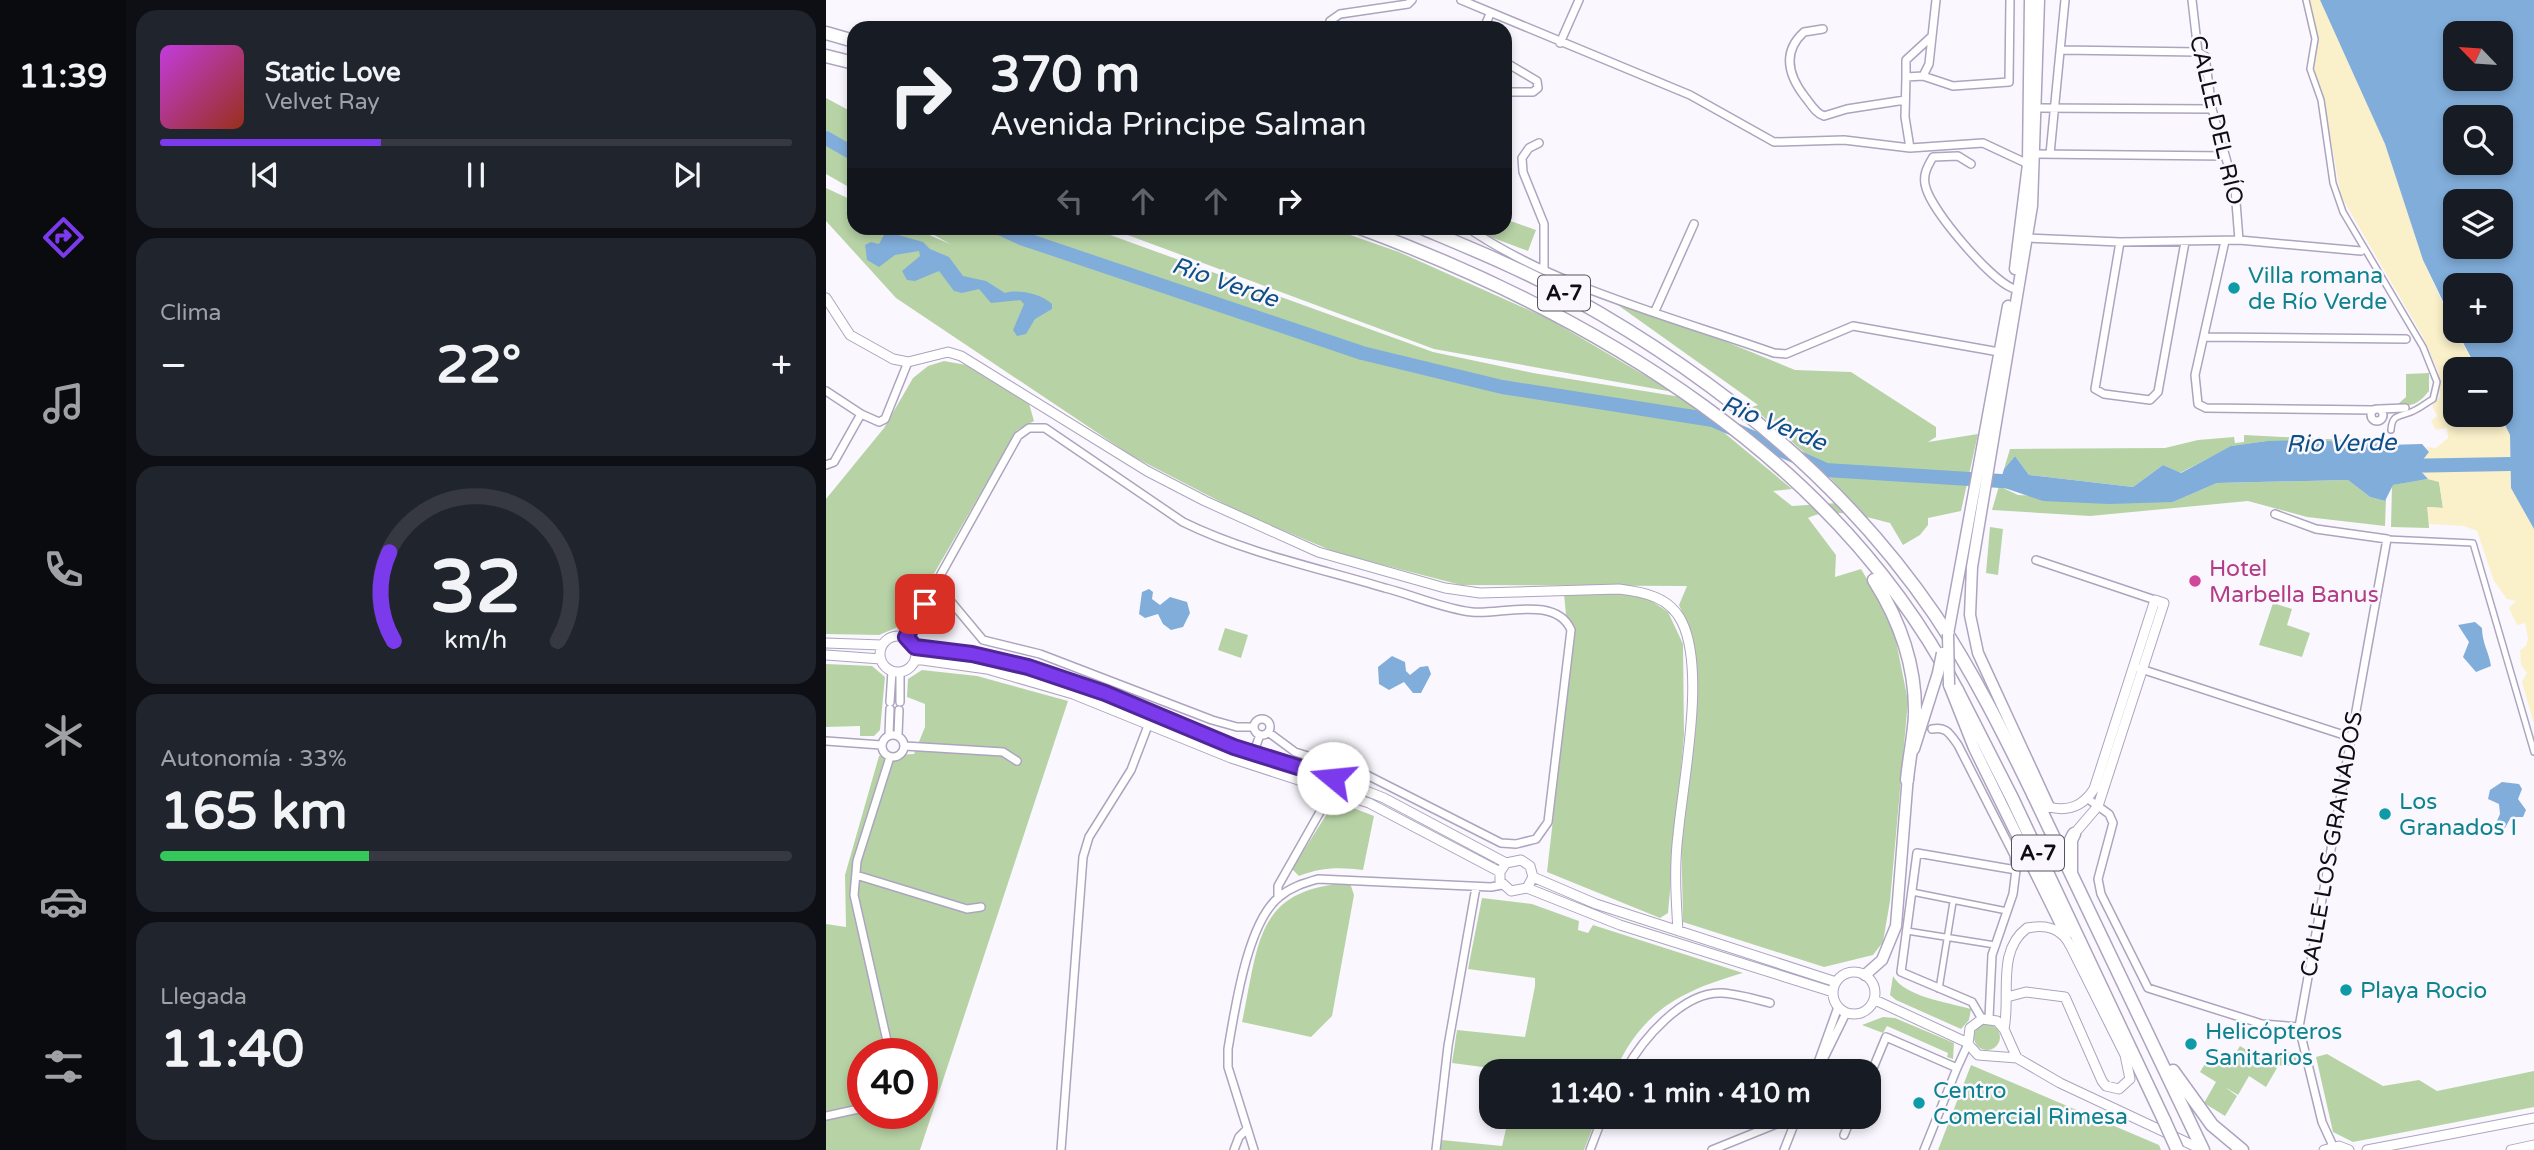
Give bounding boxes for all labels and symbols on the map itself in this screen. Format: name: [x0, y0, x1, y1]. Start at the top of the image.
north arrow: [2443, 21, 2513, 91]
street label: CALLE DEL RÍO: [2183, 33, 2249, 208]
water label: Rio Verde: [1168, 251, 1283, 315]
place label: Villa romana de Río Verde: [2248, 262, 2387, 316]
road number: A-7: [1538, 276, 1590, 310]
marker: Villa romana de Río Verde: [2226, 280, 2242, 296]
water label: Rio Verde: [1717, 389, 1832, 458]
water label: Rio Verde: [2286, 428, 2398, 459]
place label: Hotel Marbella Banus: [2209, 555, 2379, 609]
marker: Hotel Marbella Banus: [2187, 573, 2203, 589]
pin: [895, 574, 955, 634]
street label: CALLE LOS GRANADOS: [2295, 709, 2369, 979]
position arrow: [1296, 741, 1370, 815]
place label: Los Granados I: [2399, 788, 2517, 842]
marker: Los Granados I: [2377, 806, 2393, 822]
road number: A-7: [2012, 836, 2064, 870]
place label: Playa Rocio: [2360, 977, 2487, 1005]
marker: Playa Rocio: [2338, 982, 2354, 998]
place label: Helicópteros Sanitarios: [2205, 1018, 2342, 1072]
marker: Helicópteros Sanitarios: [2183, 1036, 2199, 1052]
speed limit sign: 40: [847, 1038, 938, 1129]
place label: Centro Comercial Rimesa: [1933, 1077, 2128, 1131]
marker: Centro Comercial Rimesa: [1911, 1095, 1927, 1111]

